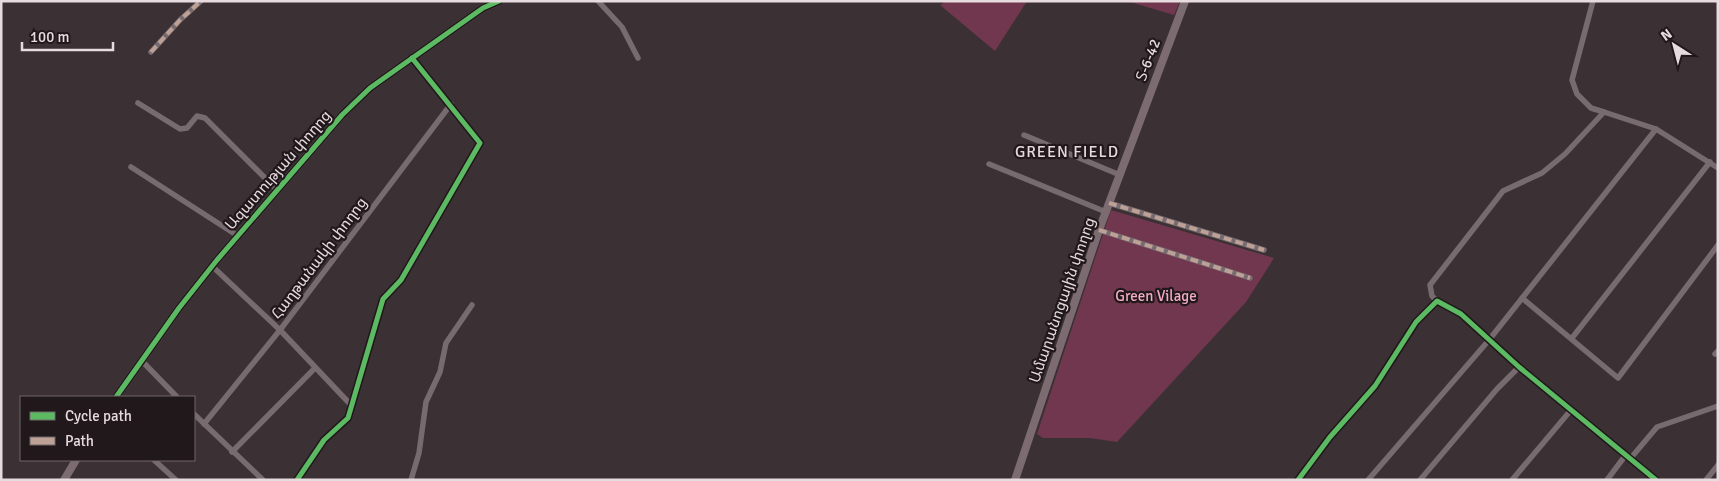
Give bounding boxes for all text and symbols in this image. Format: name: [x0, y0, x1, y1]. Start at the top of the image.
scale bar: [22, 20, 114, 52]
north arrow: [1649, 20, 1699, 70]
text: N: [1658, 25, 1676, 45]
text: 100 m: [30, 28, 70, 46]
street label: Տ-6-42: [1132, 37, 1164, 83]
street label: Ազատության փողոց: [221, 107, 335, 233]
district label: GREEN FIELD: [1015, 142, 1119, 162]
street label: Հաղթանակի փողոց: [267, 194, 371, 322]
street label: Ամարանոցային փողոց: [1025, 215, 1099, 385]
park label: Green Vilage: [1115, 287, 1197, 305]
legend: [20, 396, 195, 461]
text: Cycle path: [65, 407, 132, 425]
text: Path: [65, 432, 94, 450]

